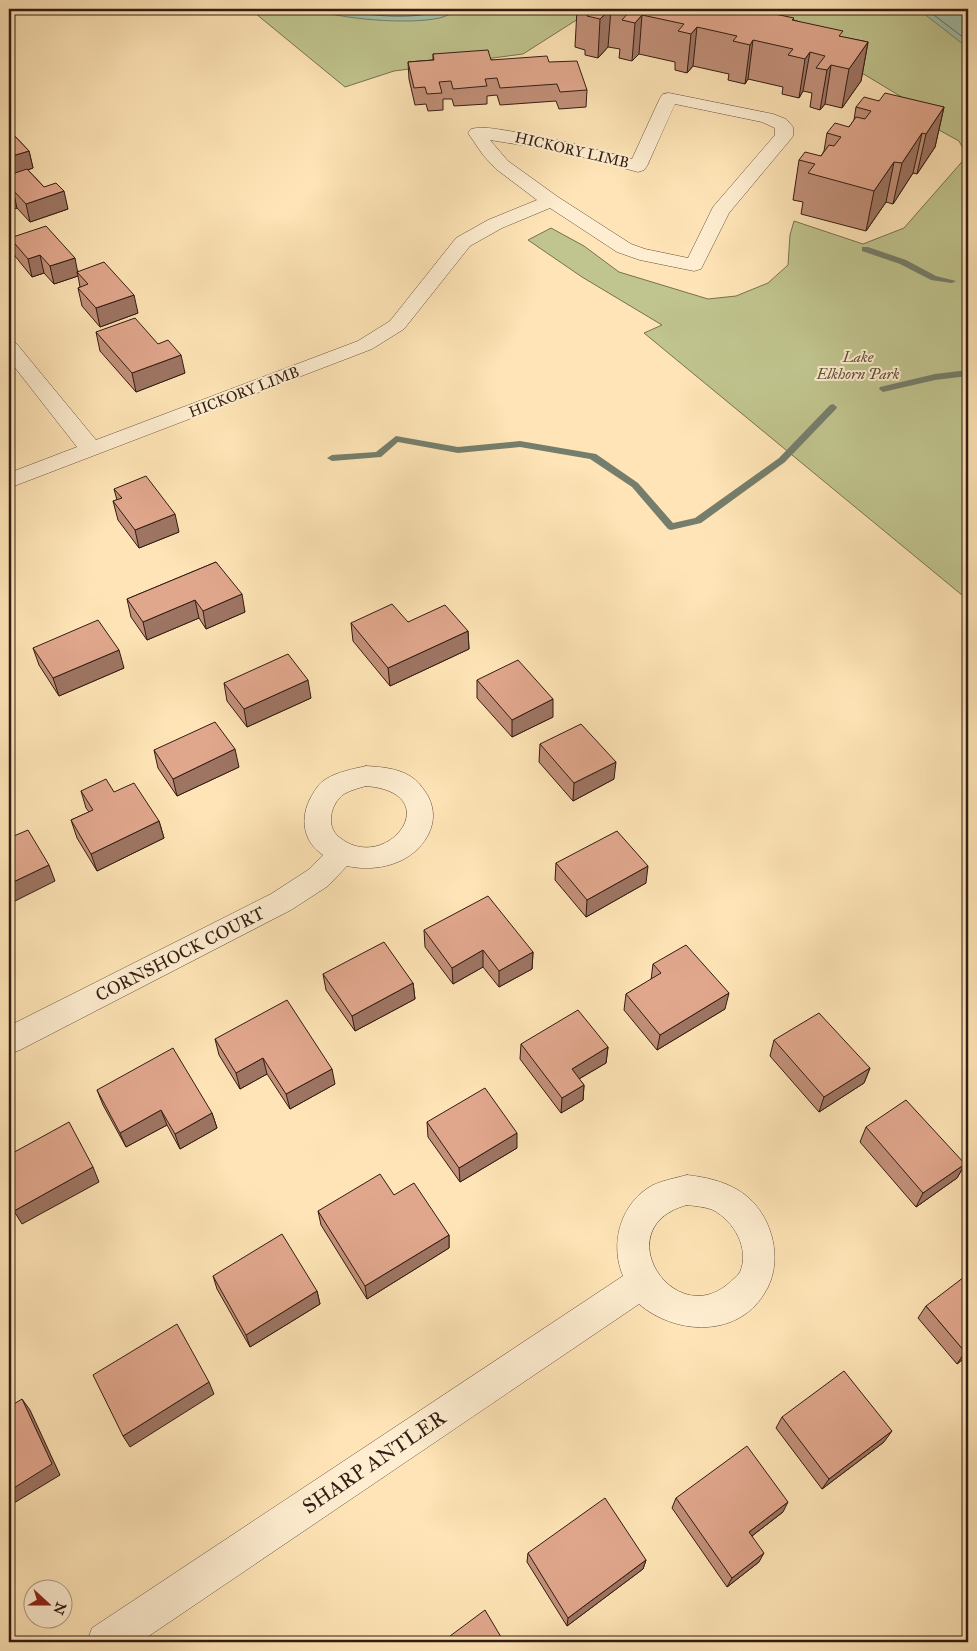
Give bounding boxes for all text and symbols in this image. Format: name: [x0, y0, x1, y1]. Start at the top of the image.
street label: HICKORY LIMB: [513, 128, 631, 172]
park label: Lake Elkhorn Park: [815, 348, 900, 383]
street label: HICKORY LIMB: [186, 363, 302, 421]
street label: CORNSHOCK COURT: [92, 902, 268, 1006]
street label: SHARP ANTLER: [297, 1404, 452, 1520]
north arrow: [22, 1578, 72, 1628]
text: N: [50, 1600, 70, 1617]

